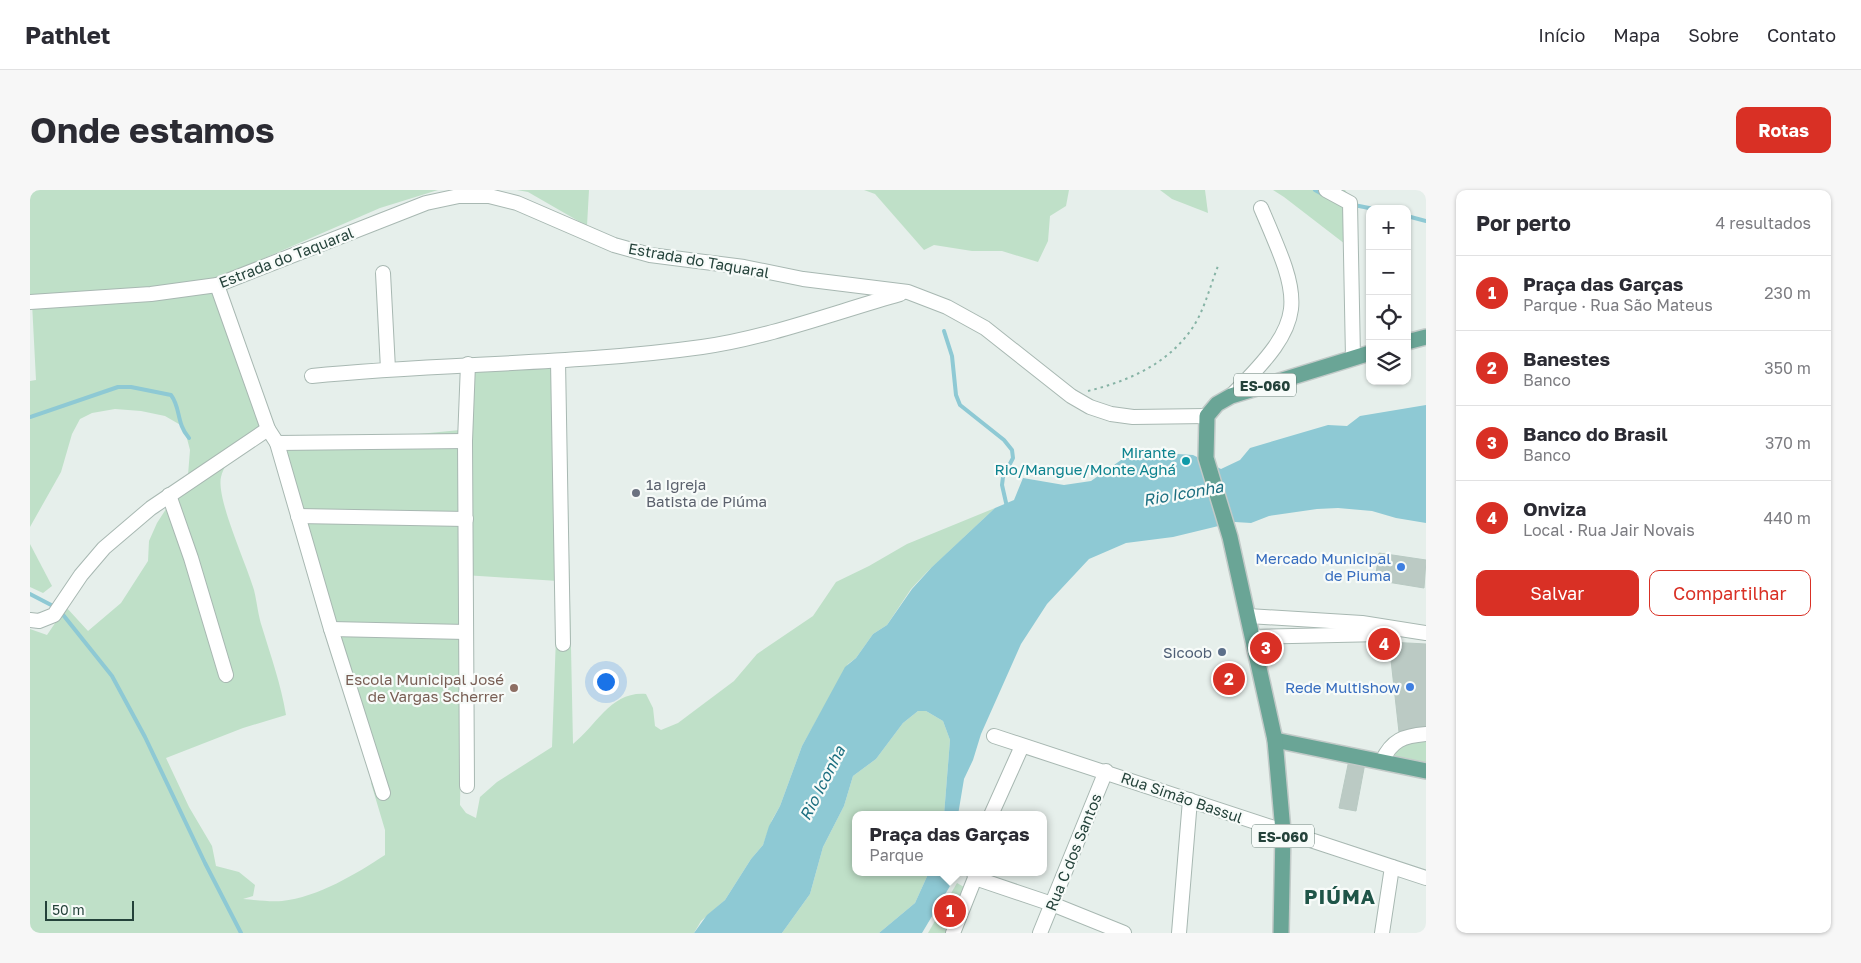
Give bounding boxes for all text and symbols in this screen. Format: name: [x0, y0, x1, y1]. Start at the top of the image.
text: Pathlet: [25, 20, 110, 49]
text: Início: [1538, 24, 1585, 46]
text: Mapa: [1613, 24, 1660, 46]
text: Sobre: [1688, 24, 1739, 46]
text: Contato: [1767, 24, 1836, 46]
button: Rotas: [1736, 107, 1831, 153]
text: Onde estamos: [30, 109, 275, 151]
map controls: [1366, 205, 1411, 385]
button: +: [1366, 205, 1411, 250]
text: Por perto: [1476, 210, 1571, 236]
text: 4 resultados: [1716, 213, 1811, 233]
street label: Estrada do Taquaral: [216, 223, 356, 291]
street label: Estrada do Taquaral: [627, 239, 771, 281]
button: −: [1366, 250, 1411, 295]
text: Praça das Garças: [1523, 272, 1683, 295]
text: 1: [1488, 283, 1496, 303]
text: 230 m: [1764, 283, 1811, 303]
button: locate: [1366, 295, 1411, 340]
text: Parque · Rua São Mateus: [1523, 295, 1713, 315]
button: layers: [1366, 340, 1411, 385]
text: Banestes: [1523, 347, 1610, 370]
text: 2: [1487, 358, 1497, 378]
text: 350 m: [1764, 358, 1811, 378]
text: Banco: [1523, 370, 1571, 390]
road number: ES-060: [1234, 374, 1296, 396]
text: Banco do Brasil: [1523, 422, 1668, 445]
text: 3: [1487, 433, 1497, 453]
text: 370 m: [1765, 433, 1811, 453]
place label: Mirante Rio/Mangue/Monte Aghá: [995, 443, 1176, 478]
text: Banco: [1523, 445, 1571, 465]
marker: Mirante Rio/Mangue/Monte Aghá: [1180, 455, 1192, 467]
place label: 1ª Igreja Batista de Piúma: [646, 475, 767, 510]
water label: Rio Iconha: [1141, 476, 1225, 510]
marker: 1ª Igreja Batista de Piúma: [630, 487, 642, 499]
text: Onviza: [1523, 497, 1586, 520]
text: 4: [1487, 508, 1497, 528]
text: 440 m: [1763, 508, 1811, 528]
text: Local · Rua Jair Novais: [1523, 520, 1695, 540]
place label: Mercado Municipal de Piuma: [1255, 549, 1391, 584]
marker: Mercado Municipal de Piuma: [1395, 561, 1407, 573]
button: Salvar: [1476, 570, 1639, 616]
button: Compartilhar: [1649, 570, 1811, 616]
pin: 4: [1368, 625, 1400, 663]
pin: 3: [1250, 629, 1282, 667]
place label: Sicoob: [1163, 643, 1212, 661]
marker: Sicoob: [1216, 646, 1228, 658]
pin: 2: [1213, 660, 1245, 698]
your location: [593, 669, 619, 695]
place label: Escola Municipal José de Vargas Scherrer: [345, 670, 504, 705]
place label: Rede Multishow: [1285, 678, 1400, 696]
marker: Rede Multishow: [1404, 681, 1416, 693]
marker: Escola Municipal José de Vargas Scherrer: [508, 682, 520, 694]
water label: Rio Iconha: [795, 742, 850, 824]
street label: Rua Simão Bassul: [1119, 768, 1245, 826]
street label: Rua C dos Santos: [1041, 791, 1105, 913]
popup: [852, 811, 1047, 876]
text: Praça das Garças: [869, 822, 1030, 845]
road number: ES-060: [1252, 824, 1314, 848]
text: Parque: [869, 845, 924, 865]
district label: PIÚMA: [1304, 884, 1376, 908]
pin: 1: [934, 892, 966, 930]
scale bar: [45, 898, 134, 921]
text: 50 m: [52, 901, 85, 918]

